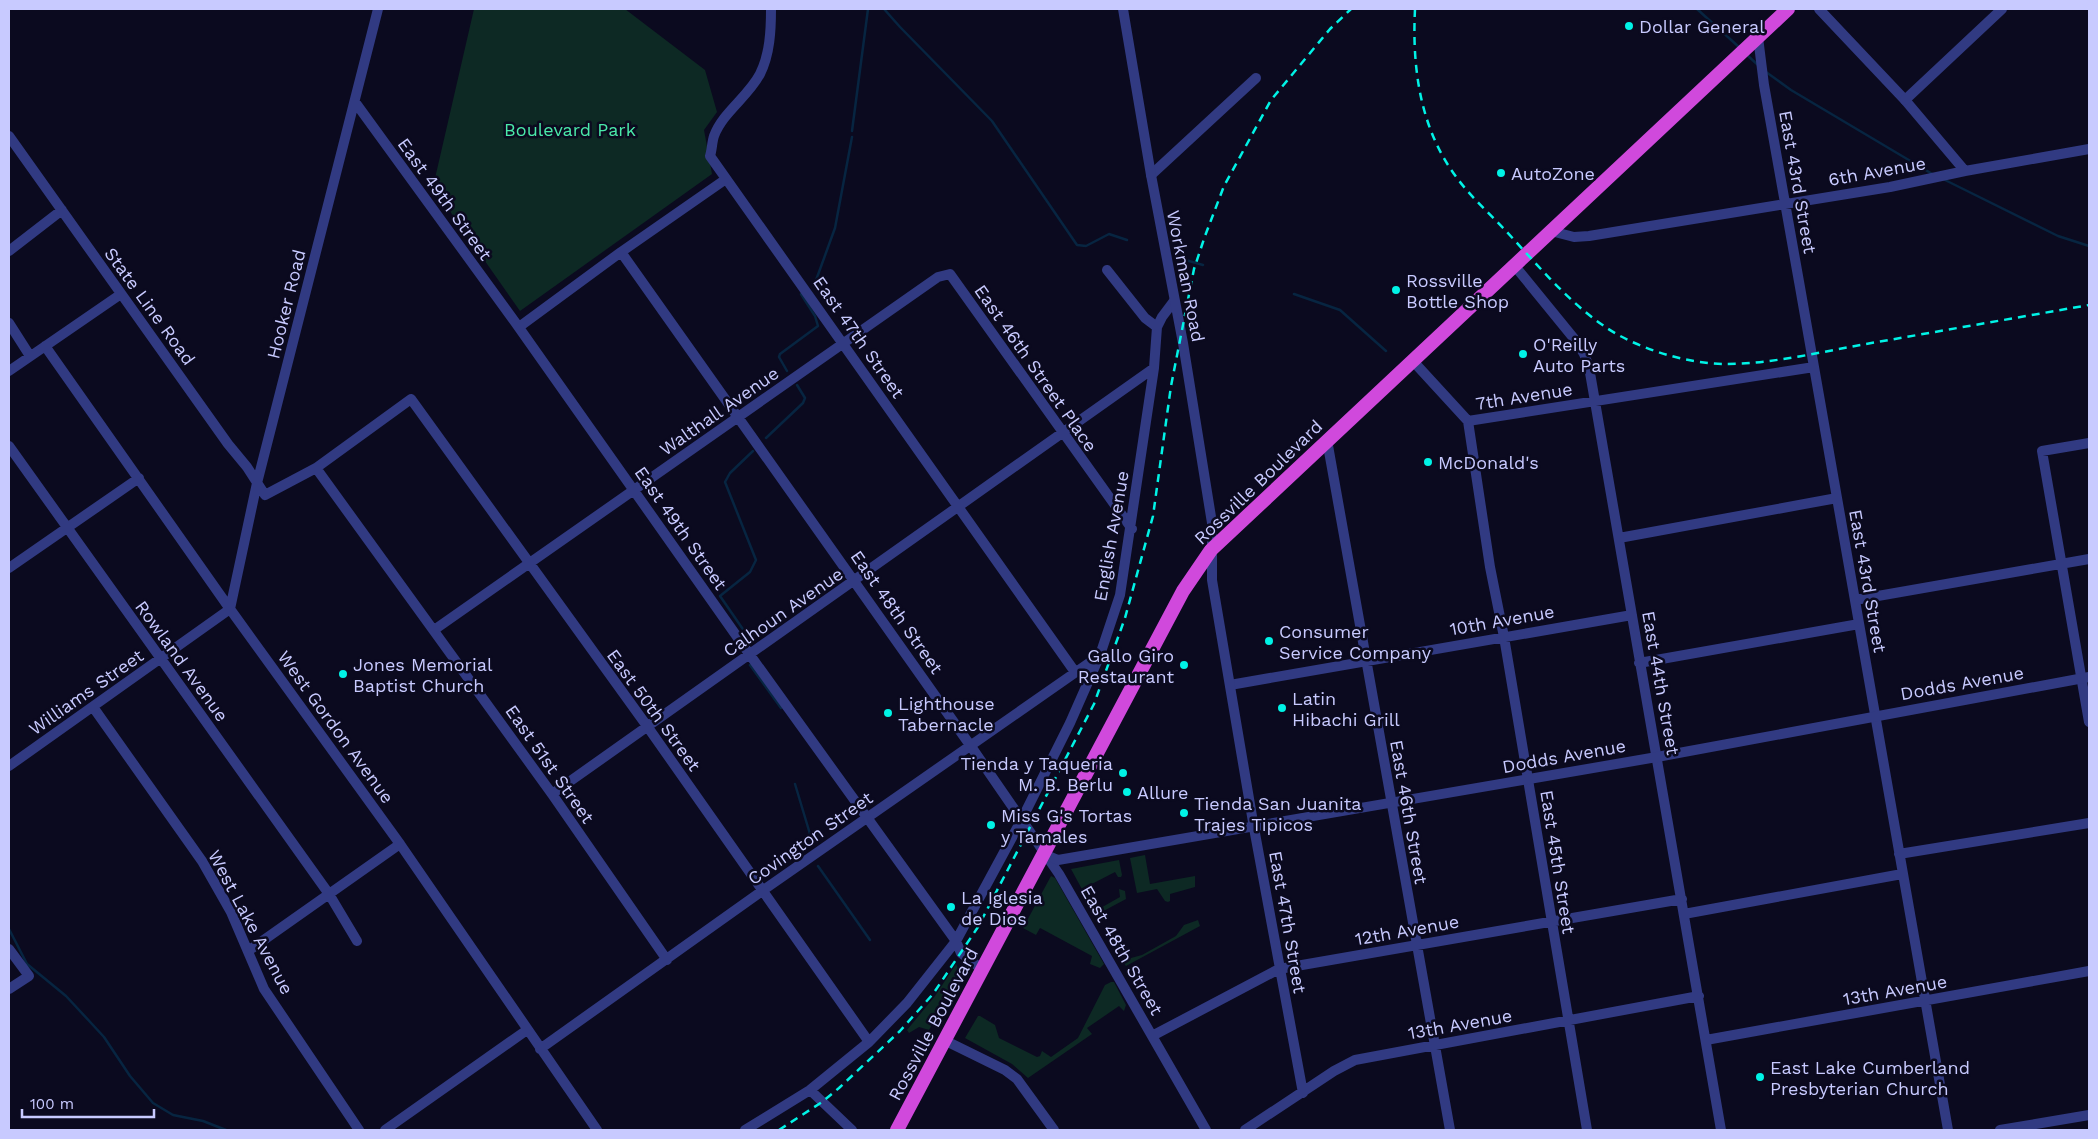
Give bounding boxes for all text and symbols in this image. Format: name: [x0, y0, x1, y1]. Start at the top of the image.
place label: Dollar General: [1639, 16, 1765, 37]
marker: Dollar General: [1623, 20, 1635, 32]
street label: East 43rd Street: [1775, 109, 1821, 256]
park label: Boulevard Park: [504, 119, 636, 140]
street label: East 49th Street: [394, 134, 497, 265]
street label: 6th Avenue: [1827, 152, 1927, 190]
place label: AutoZone: [1511, 163, 1595, 184]
marker: AutoZone: [1495, 167, 1507, 179]
street label: Workman Road: [1163, 208, 1209, 344]
street label: State Line Road: [100, 243, 200, 369]
street label: Hooker Road: [262, 247, 310, 361]
place label: Rossville Bottle Shop: [1406, 270, 1509, 312]
street label: East 47th Street: [809, 272, 909, 402]
street label: East 46th Street Place: [970, 280, 1102, 456]
marker: Rossville Bottle Shop: [1390, 284, 1402, 296]
place label: O'Reilly Auto Parts: [1533, 334, 1625, 376]
marker: O'Reilly Auto Parts: [1517, 348, 1529, 360]
street label: Walthall Avenue: [656, 362, 782, 460]
street label: 7th Avenue: [1474, 378, 1574, 414]
street label: Rossville Boulevard: [1190, 415, 1326, 549]
place label: McDonald's: [1438, 452, 1539, 473]
marker: McDonald's: [1422, 456, 1434, 468]
street label: East 49th Street: [631, 462, 732, 594]
street label: English Avenue: [1089, 469, 1133, 603]
street label: East 43rd Street: [1845, 508, 1891, 655]
street label: East 48th Street: [847, 546, 948, 678]
street label: Calhoun Avenue: [719, 563, 847, 661]
street label: Rowland Avenue: [131, 596, 233, 726]
street label: 10th Avenue: [1448, 600, 1556, 640]
street label: East 44th Street: [1638, 609, 1684, 757]
place label: Consumer Service Company: [1279, 621, 1432, 663]
marker: Consumer Service Company: [1263, 635, 1275, 647]
street label: Williams Street: [25, 644, 148, 739]
street label: East 50th Street: [603, 645, 706, 775]
place label: Gallo Giro Restaurant: [1078, 645, 1174, 687]
street label: West Gordon Avenue: [274, 647, 398, 807]
place label: Jones Memorial Baptist Church: [353, 654, 493, 696]
marker: Gallo Giro Restaurant: [1178, 659, 1190, 671]
street label: Dodds Avenue: [1899, 662, 2025, 704]
marker: Jones Memorial Baptist Church: [337, 668, 349, 680]
place label: Latin Hibachi Grill: [1292, 688, 1400, 730]
place label: Lighthouse Tabernacle: [898, 693, 995, 735]
street label: East 51st Street: [501, 701, 599, 828]
marker: Latin Hibachi Grill: [1276, 702, 1288, 714]
marker: Lighthouse Tabernacle: [882, 707, 894, 719]
street label: Dodds Avenue: [1501, 735, 1627, 777]
street label: East 46th Street: [1386, 738, 1432, 886]
place label: Tienda y Taqueria M. B. Berlu: [961, 753, 1113, 795]
marker: Tienda y Taqueria M. B. Berlu: [1117, 767, 1129, 779]
place label: Allure: [1137, 782, 1188, 803]
marker: Allure: [1121, 786, 1133, 798]
street label: Covington Street: [743, 787, 877, 889]
street label: East 45th Street: [1536, 789, 1580, 936]
place label: Tienda San Juanita Trajes Tipicos: [1194, 793, 1361, 835]
place label: Miss G's Tortas y Tamales: [1001, 805, 1132, 847]
marker: Tienda San Juanita Trajes Tipicos: [1178, 807, 1190, 819]
marker: Miss G's Tortas y Tamales: [985, 819, 997, 831]
street label: West Lake Avenue: [204, 846, 298, 998]
street label: East 47th Street: [1265, 849, 1311, 995]
street label: East 48th Street: [1076, 882, 1168, 1019]
place label: La Iglesia de Dios: [961, 887, 1043, 929]
marker: La Iglesia de Dios: [945, 901, 957, 913]
street label: 12th Avenue: [1353, 911, 1461, 949]
street label: Rossville Boulevard: [884, 944, 982, 1104]
street label: 13th Avenue: [1841, 971, 1949, 1009]
street label: 13th Avenue: [1406, 1005, 1514, 1043]
place label: East Lake Cumberland Presbyterian Church: [1770, 1057, 1970, 1099]
marker: East Lake Cumberland Presbyterian Church: [1754, 1071, 1766, 1083]
scale bar: [22, 1086, 155, 1118]
text: 100 m: [30, 1095, 74, 1113]

